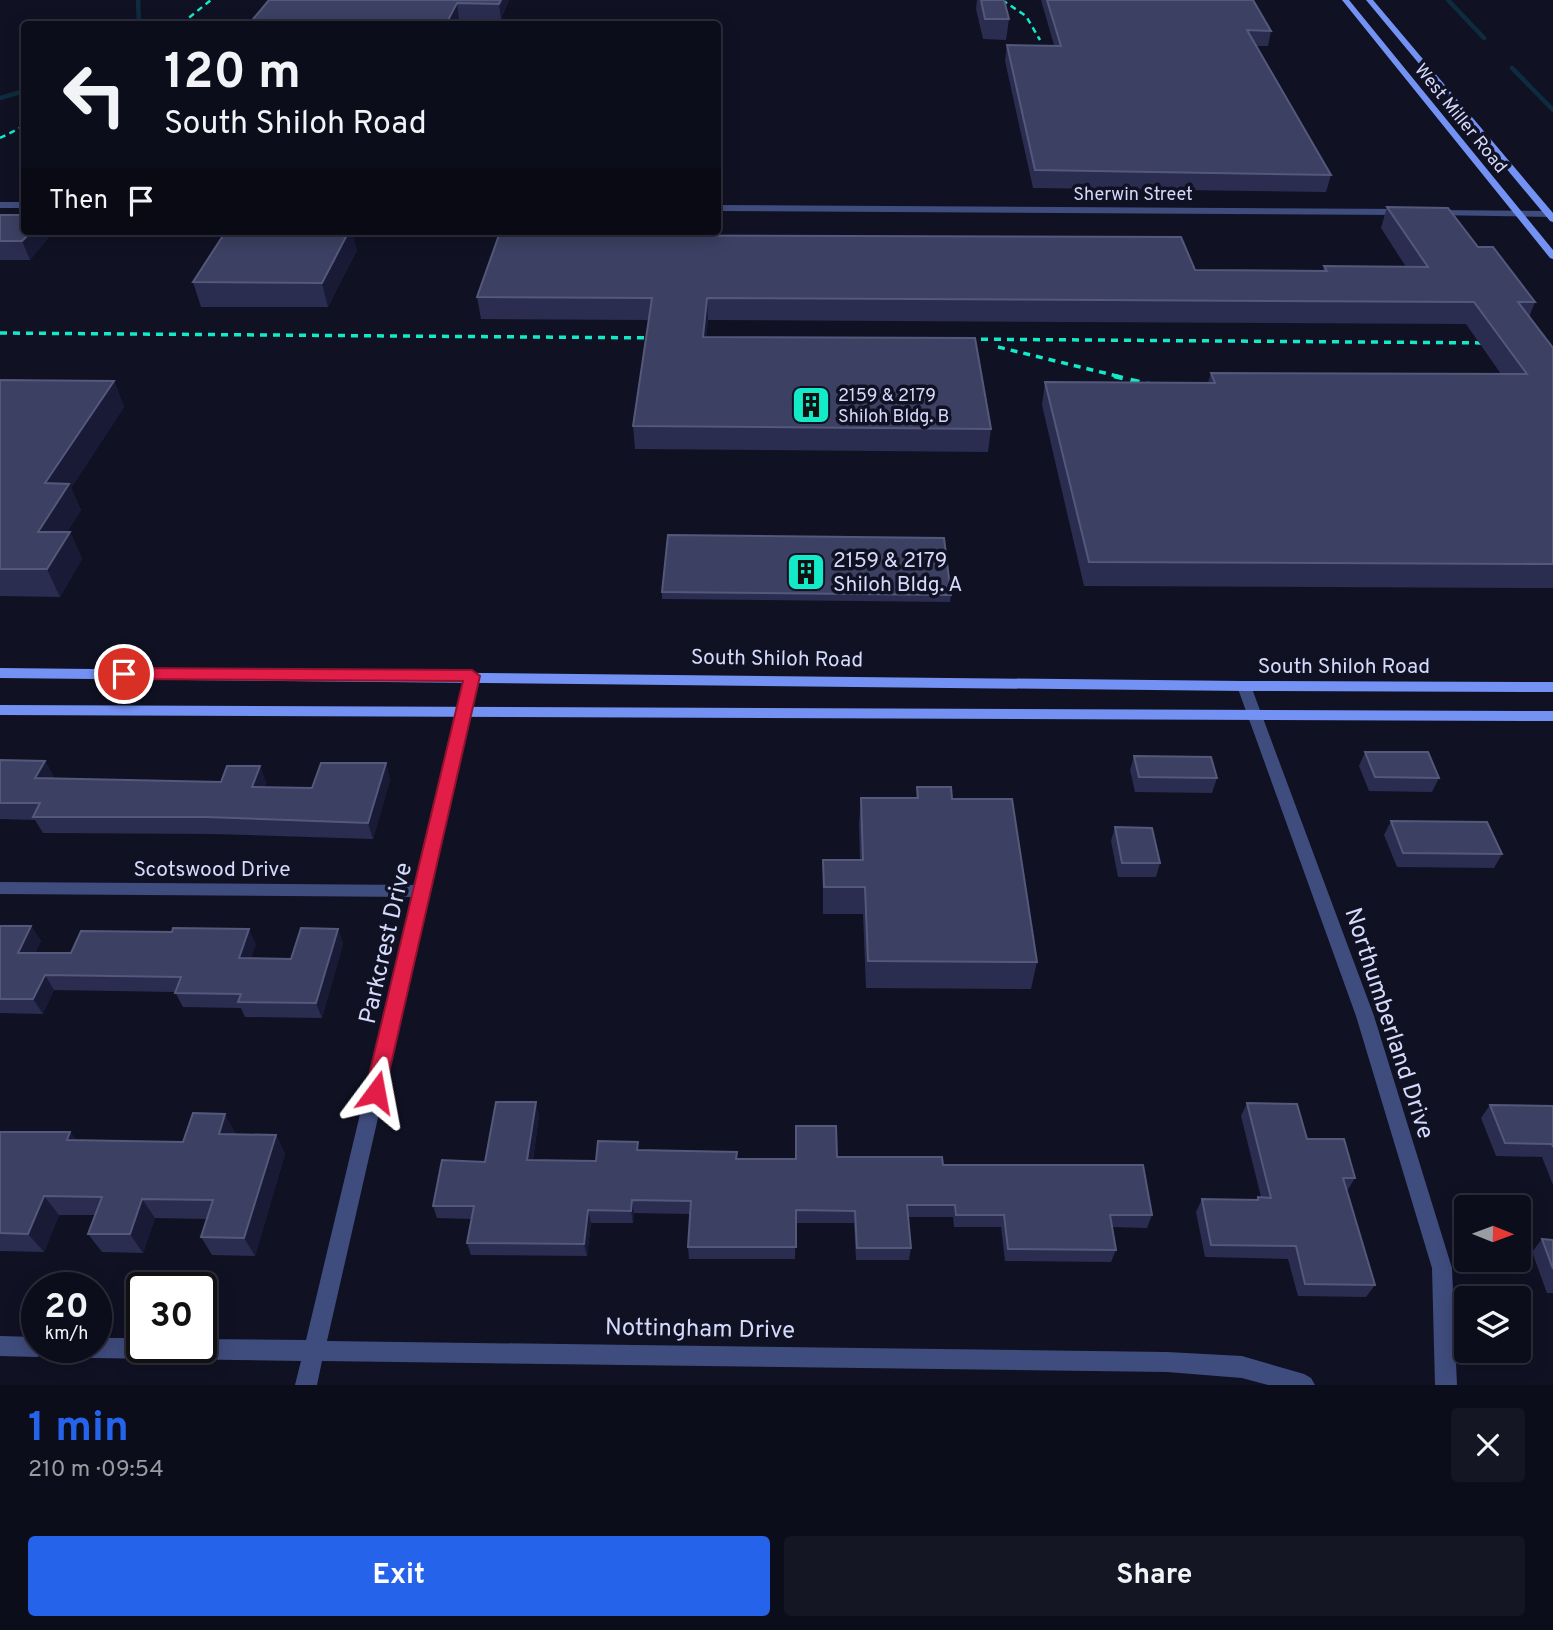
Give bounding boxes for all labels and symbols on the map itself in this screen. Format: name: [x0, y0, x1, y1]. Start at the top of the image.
street label: West Miller Road: [1408, 59, 1511, 179]
street label: Sherwin Street: [1073, 184, 1193, 207]
building icon: 2159 & 2179 Shiloh Bldg. B: [790, 384, 832, 426]
place label: 2159 & 2179 Shiloh Bldg. B: [838, 385, 949, 429]
place label: 2159 & 2179 Shiloh Bldg. A: [833, 548, 963, 599]
building icon: 2159 & 2179 Shiloh Bldg. A: [785, 551, 827, 593]
pin: [94, 644, 154, 704]
street label: South Shiloh Road: [691, 644, 863, 675]
street label: South Shiloh Road: [1258, 654, 1430, 681]
street label: Scotswood Drive: [133, 857, 291, 884]
street label: Parkcrest Drive: [354, 860, 420, 1027]
street label: Northumberland Drive: [1337, 904, 1440, 1143]
position arrow: [339, 1055, 413, 1129]
north arrow: [1454, 1195, 1531, 1272]
speed limit sign: 30: [126, 1272, 217, 1363]
street label: Nottingham Drive: [605, 1313, 795, 1347]

